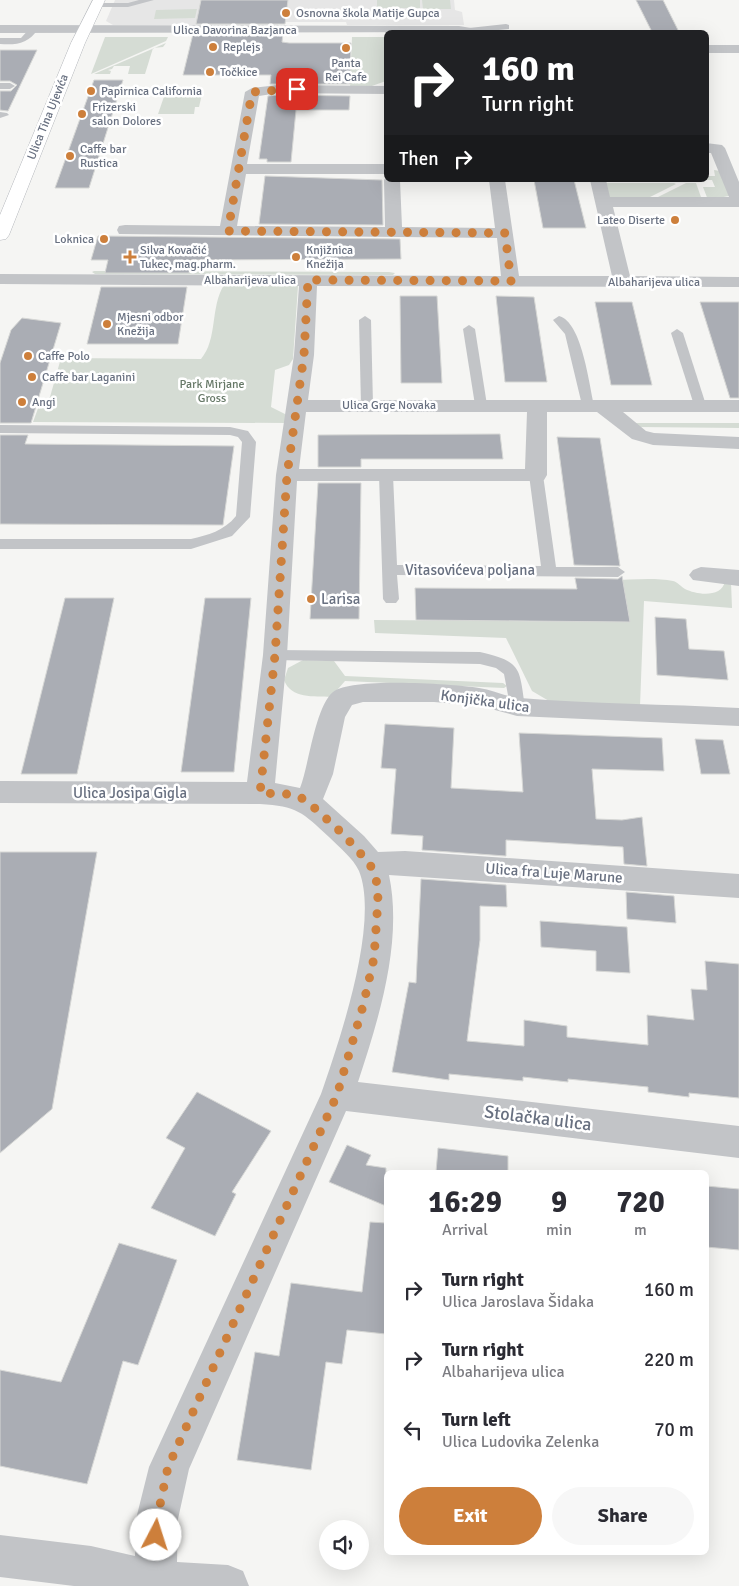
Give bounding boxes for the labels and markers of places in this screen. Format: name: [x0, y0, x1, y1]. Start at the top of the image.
place label: Osnovna škola Matije Gupca: [296, 6, 440, 21]
marker: Osnovna škola Matije Gupca: [280, 7, 292, 19]
place label: Replejs: [223, 40, 260, 55]
marker: Replejs: [207, 41, 219, 53]
marker: Panta Rei Cafe: [340, 42, 352, 54]
place label: Panta Rei Cafe: [325, 56, 367, 85]
place label: Točkice: [220, 65, 258, 80]
marker: Točkice: [204, 66, 216, 78]
pin: [276, 68, 318, 110]
place label: Papirnica California: [101, 84, 202, 99]
marker: Papirnica California: [85, 85, 97, 97]
place label: Frizerski salon Dolores: [92, 100, 161, 129]
marker: Frizerski salon Dolores: [76, 108, 88, 120]
place label: Caffe bar Rustica: [80, 142, 127, 171]
marker: Caffe bar Rustica: [64, 150, 76, 162]
place label: Lateo Diserte: [597, 213, 665, 228]
marker: Lateo Diserte: [669, 214, 681, 226]
place label: Loknica: [54, 232, 94, 247]
marker: Loknica: [98, 233, 110, 245]
place label: Silva Kovačić Tukec, mag.pharm.: [140, 243, 236, 272]
place label: Knjižnica Knežija: [306, 243, 353, 272]
marker: Silva Kovačić Tukec, mag.pharm.: [124, 251, 136, 263]
marker: Knjižnica Knežija: [290, 251, 302, 263]
place label: Mjesni odbor Knežija: [117, 310, 184, 339]
marker: Mjesni odbor Knežija: [101, 318, 113, 330]
place label: Caffe Polo: [38, 349, 90, 364]
marker: Caffe Polo: [22, 350, 34, 362]
place label: Caffe bar Laganini: [42, 370, 135, 385]
marker: Caffe bar Laganini: [26, 371, 38, 383]
place label: Angi: [32, 395, 55, 410]
marker: Angi: [16, 396, 28, 408]
place label: Larisa: [321, 590, 360, 608]
marker: Larisa: [305, 593, 317, 605]

